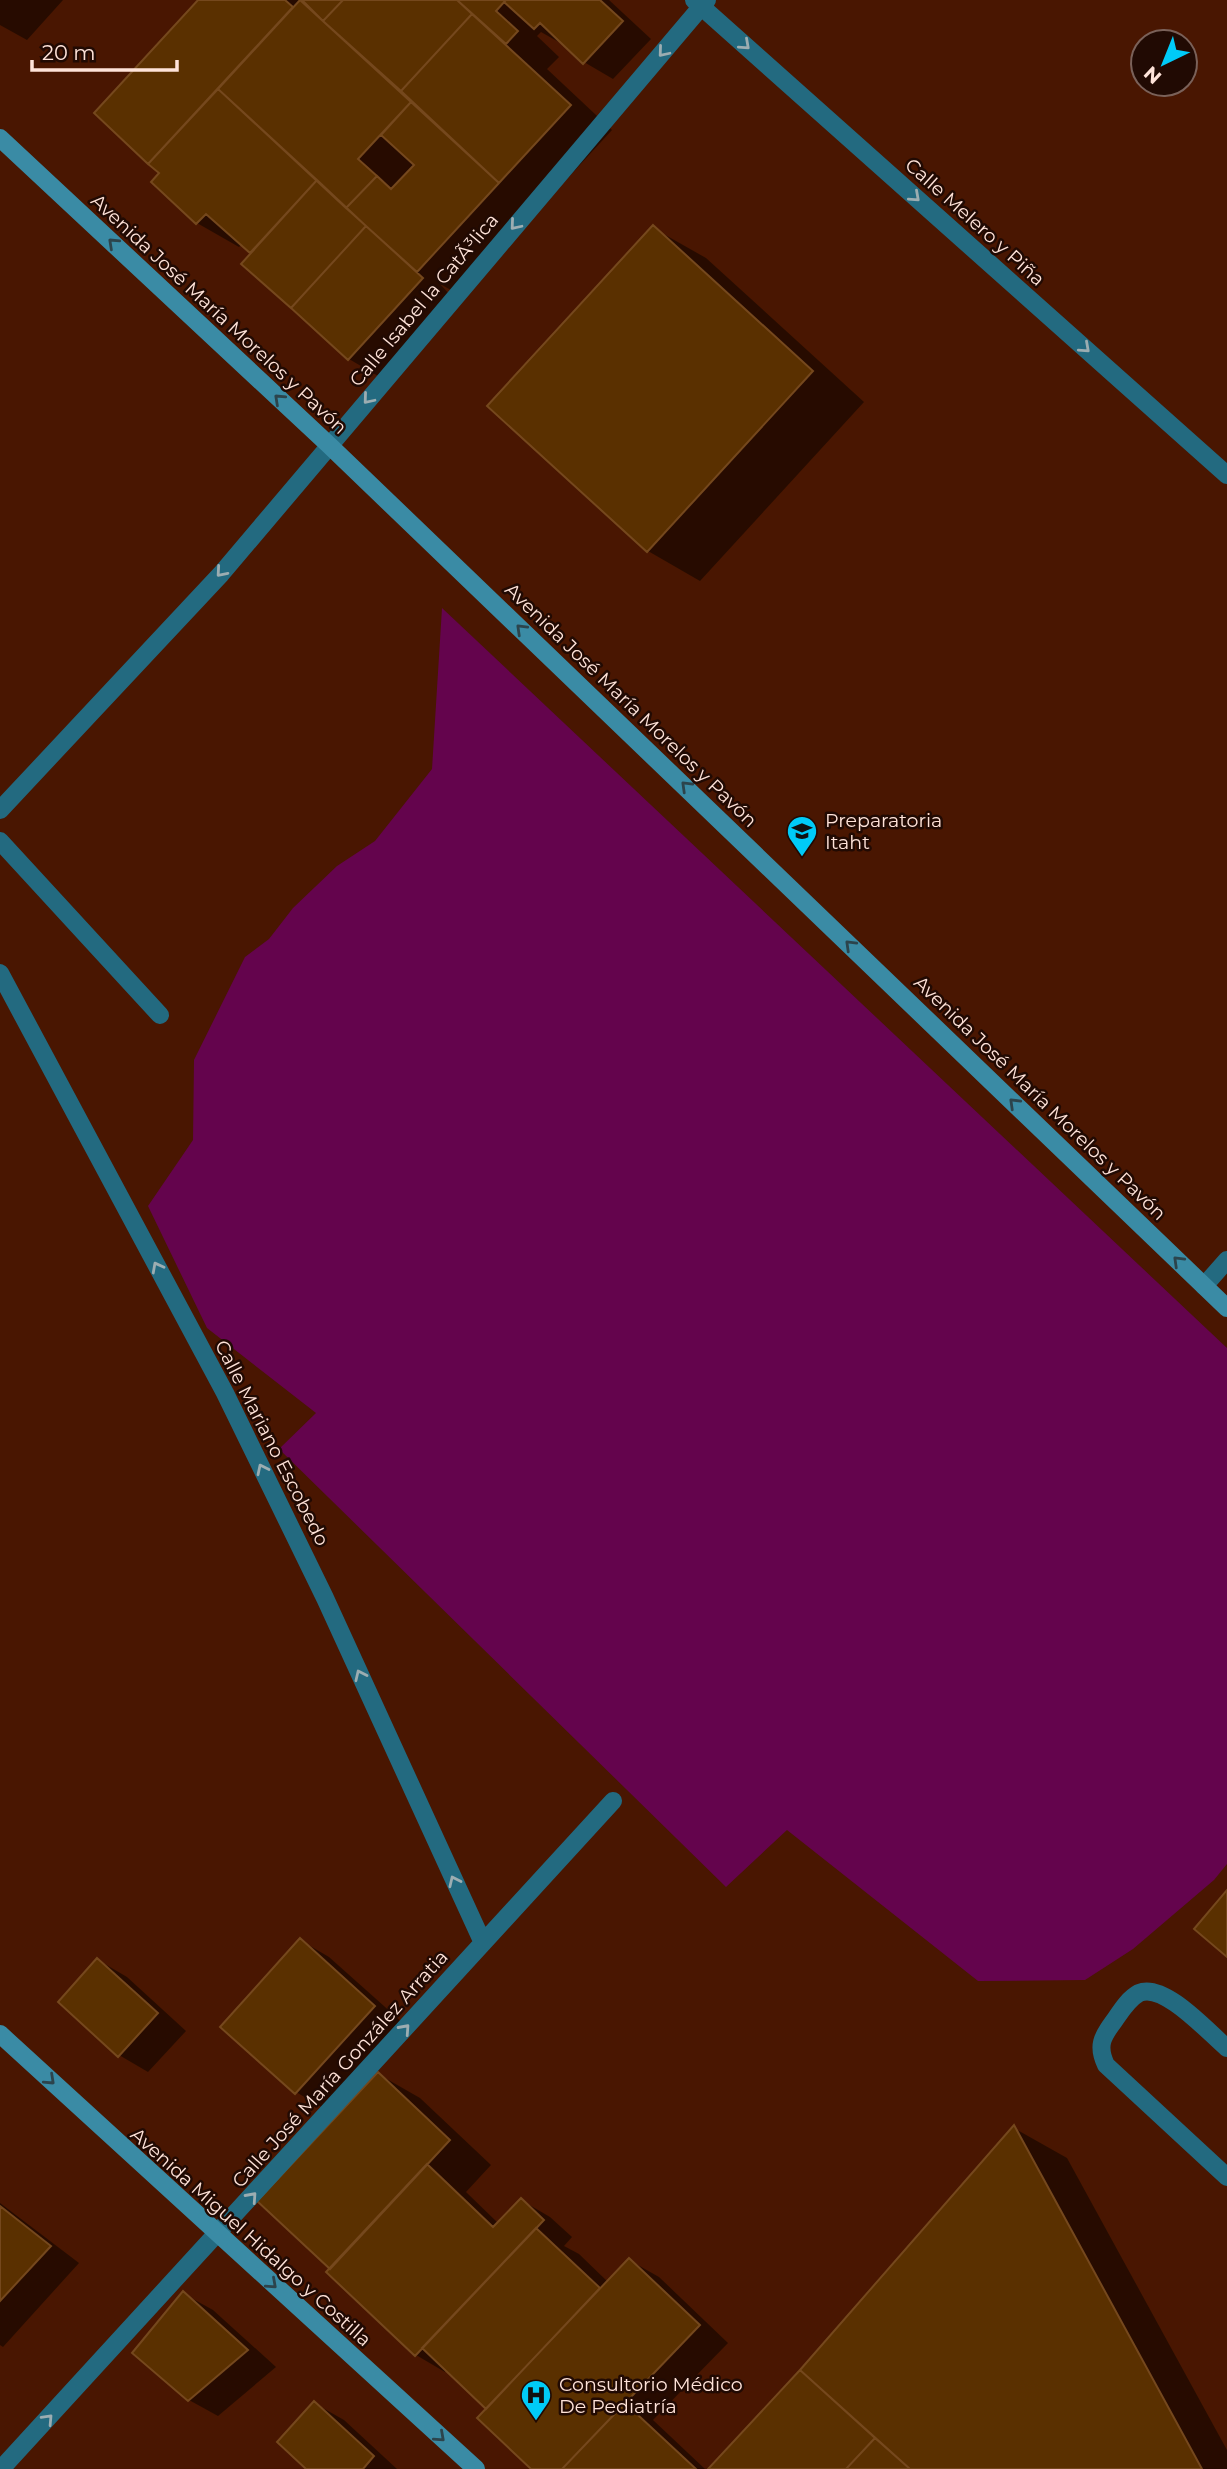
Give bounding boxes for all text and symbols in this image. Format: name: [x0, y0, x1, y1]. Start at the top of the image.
scale bar: [32, 28, 177, 72]
north arrow: [1129, 28, 1199, 98]
one-way arrow: [737, 37, 750, 50]
text: 20 m: [42, 40, 96, 65]
one-way arrow: [659, 44, 671, 57]
text: N: [1139, 61, 1166, 89]
street label: Calle Melero y Piña: [901, 153, 1049, 291]
street label: Avenida José María Morelos y Pavón: [86, 189, 352, 439]
one-way arrow: [907, 189, 920, 201]
street label: Calle Isabel la CatÃ³lica: [345, 209, 503, 391]
one-way arrow: [511, 218, 524, 230]
one-way arrow: [108, 239, 121, 252]
one-way arrow: [1077, 340, 1090, 352]
one-way arrow: [364, 390, 376, 403]
one-way arrow: [274, 394, 287, 407]
one-way arrow: [217, 564, 229, 577]
street label: Avenida José María Morelos y Pavón: [500, 578, 762, 832]
one-way arrow: [517, 625, 530, 638]
one-way arrow: [681, 782, 694, 795]
place label: Preparatoria Itaht: [825, 809, 942, 854]
school or university icon: Preparatoria Itaht: [785, 814, 819, 858]
one-way arrow: [846, 940, 859, 953]
street label: Avenida José María Morelos y Pavón: [909, 971, 1171, 1225]
one-way arrow: [1009, 1098, 1022, 1111]
one-way arrow: [1173, 1256, 1186, 1269]
one-way arrow: [152, 1262, 166, 1274]
street label: Calle Mariano Escobedo: [210, 1336, 334, 1550]
one-way arrow: [256, 1464, 270, 1476]
one-way arrow: [354, 1669, 368, 1682]
one-way arrow: [449, 1876, 463, 1889]
street label: Calle José María González Arratia: [227, 1946, 453, 2192]
one-way arrow: [396, 2024, 409, 2037]
one-way arrow: [42, 2072, 55, 2084]
street label: Avenida Miguel Hidalgo y Costilla: [126, 2123, 376, 2351]
one-way arrow: [243, 2192, 256, 2205]
one-way arrow: [263, 2276, 276, 2288]
place label: Consultorio Médico De Pediatría: [559, 2373, 743, 2418]
hospital icon: Consultorio Médico De Pediatría: [519, 2378, 553, 2422]
one-way arrow: [39, 2414, 52, 2427]
one-way arrow: [432, 2429, 445, 2441]

